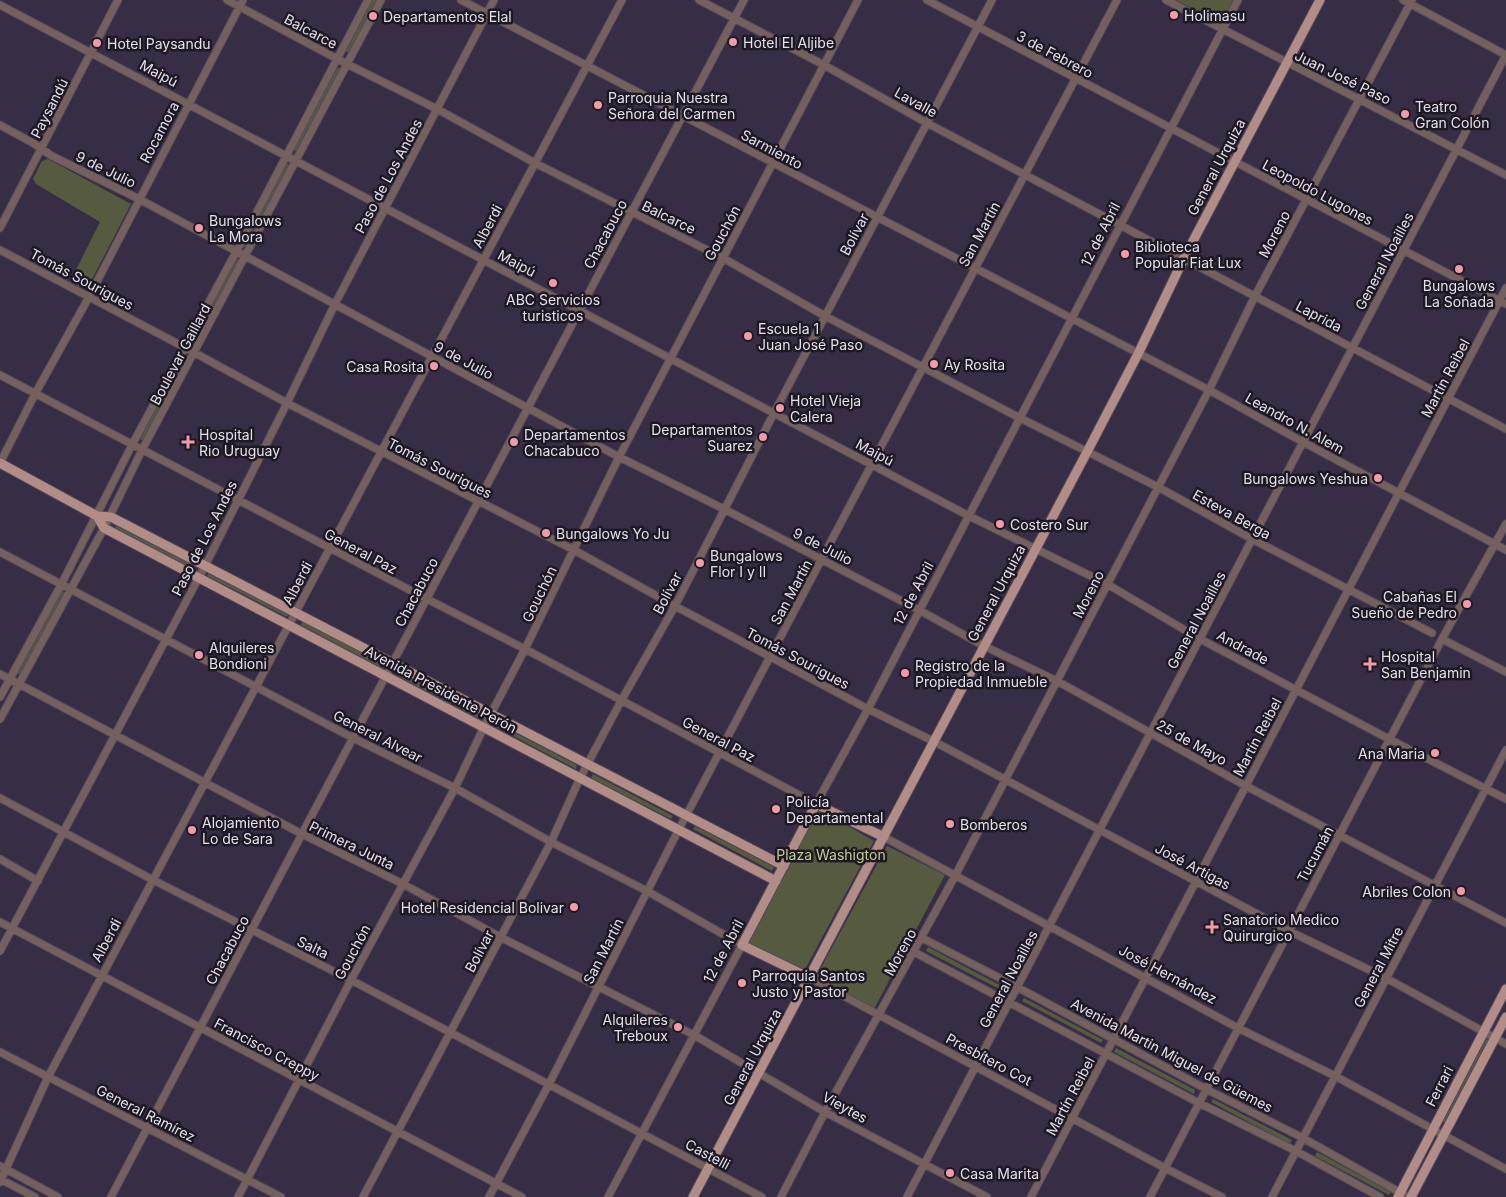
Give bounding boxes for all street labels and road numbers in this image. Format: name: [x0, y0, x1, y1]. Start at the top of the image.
street label: Balcarce: [282, 10, 340, 52]
street label: 3 de Febrero: [1014, 27, 1096, 81]
street label: Juan José Paso: [1292, 46, 1394, 108]
street label: Maipú: [137, 56, 181, 90]
street label: Paysandú: [27, 75, 71, 141]
street label: Lavalle: [892, 83, 940, 121]
street label: Rocamora: [136, 98, 182, 166]
street label: Paso de Los Andes: [351, 116, 425, 236]
street label: General Urquiza: [1183, 116, 1249, 218]
street label: Sarmiento: [738, 126, 806, 172]
street label: 9 de Julio: [73, 147, 139, 191]
street label: Leopoldo Lugones: [1260, 156, 1376, 228]
street label: Chacabuco: [580, 197, 630, 271]
street label: Balcarce: [639, 197, 699, 237]
street label: San Martín: [955, 199, 1003, 269]
street label: 12 de Abril: [1077, 199, 1123, 269]
street label: Alberdi: [469, 201, 505, 251]
street label: Gouchón: [700, 202, 744, 264]
street label: Moreno: [1255, 208, 1293, 260]
street label: General Noailles: [1351, 209, 1417, 313]
street label: Bolívar: [836, 210, 872, 258]
street label: Tomás Sourigues: [27, 245, 137, 313]
street label: Maipú: [495, 246, 539, 280]
street label: Laprida: [1293, 297, 1345, 335]
street label: Boulevar Gaillard: [146, 301, 214, 407]
street label: Martín Reibel: [1417, 336, 1473, 420]
street label: 9 de Julio: [431, 337, 497, 383]
street label: Leandro N. Alem: [1243, 389, 1347, 457]
street label: Tomás Sourigues: [385, 434, 495, 502]
street label: Maipú: [853, 435, 897, 469]
street label: Paso de Los Andes: [168, 478, 240, 598]
street label: Esteva Berga: [1190, 486, 1274, 542]
street label: 9 de Julio: [790, 524, 856, 568]
street label: General Paz: [322, 525, 400, 577]
street label: General Urquiza: [963, 542, 1029, 644]
street label: Chacabuco: [391, 555, 441, 629]
street label: San Martín: [767, 557, 815, 627]
street label: Alberdi: [279, 558, 315, 608]
street label: 12 de Abril: [889, 558, 937, 628]
street label: Gouchón: [518, 563, 560, 625]
street label: Moreno: [1069, 567, 1107, 621]
street label: General Noailles: [1163, 568, 1229, 672]
street label: Bolívar: [649, 569, 685, 617]
street label: Tomás Sourigues: [743, 624, 853, 692]
street label: Andrade: [1214, 626, 1272, 668]
street label: Avenida Presidente Perón: [362, 642, 520, 736]
street label: Martín Reibel: [1229, 695, 1285, 779]
street label: General Alvear: [331, 706, 425, 766]
street label: General Paz: [680, 713, 758, 765]
street label: 25 de Mayo: [1154, 716, 1230, 768]
street label: Primera Junta: [307, 817, 397, 873]
street label: Tucumán: [1293, 823, 1337, 885]
street label: José Artigas: [1152, 839, 1234, 893]
street label: Chacabuco: [202, 913, 252, 987]
street label: Alberdi: [88, 915, 124, 965]
street label: San Martín: [579, 915, 627, 987]
street label: 12 de Abril: [699, 916, 747, 986]
street label: Gouchón: [330, 921, 374, 983]
street label: General Mitre: [1350, 924, 1406, 1010]
street label: Moreno: [880, 926, 920, 978]
street label: Bolívar: [461, 927, 497, 975]
street label: General Noailles: [975, 927, 1041, 1031]
street label: Salta: [294, 932, 332, 962]
street label: José Hernández: [1116, 941, 1220, 1007]
street label: Avenida Martin Miguel de Güemes: [1068, 994, 1276, 1116]
street label: General Urquiza: [719, 1006, 785, 1108]
street label: Francisco Creppy: [212, 1014, 323, 1084]
street label: Presbítero Cot: [943, 1029, 1035, 1089]
street label: Martín Reibel: [1042, 1054, 1098, 1138]
street label: Ferrari: [1422, 1063, 1456, 1109]
street label: General Ramírez: [94, 1081, 198, 1145]
street label: Vieytes: [819, 1088, 871, 1126]
street label: Castelli: [683, 1135, 733, 1173]

